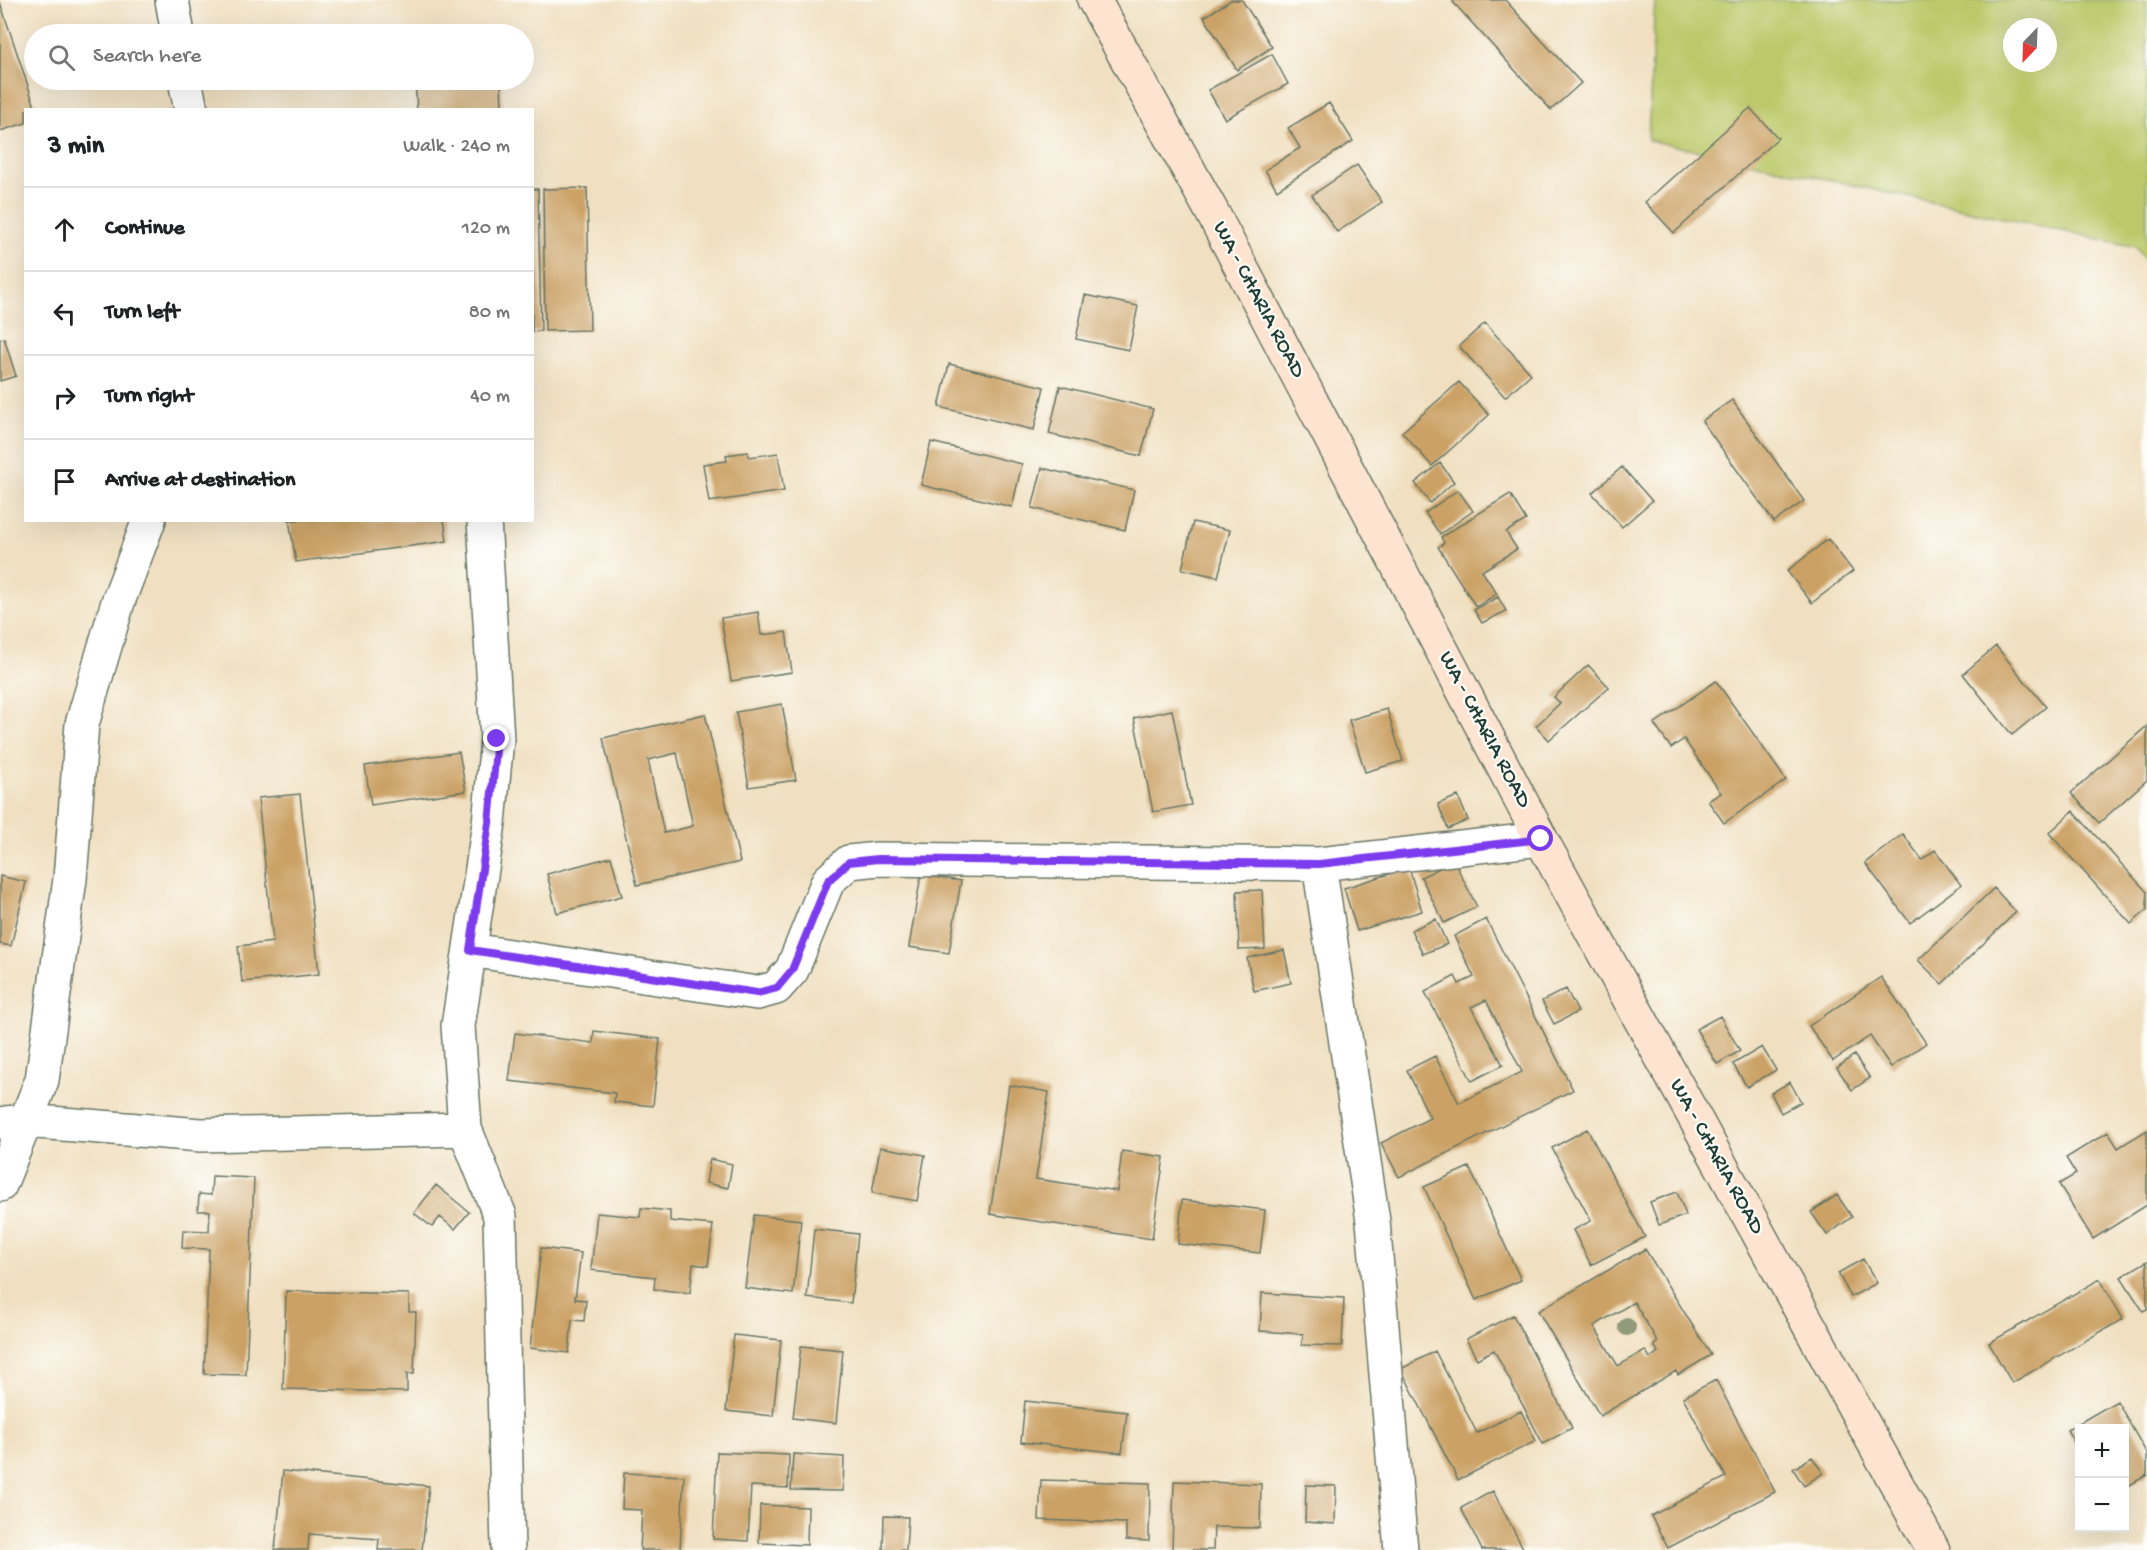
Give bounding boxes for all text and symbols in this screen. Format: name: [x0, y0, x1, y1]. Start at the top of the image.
north arrow: [2003, 18, 2057, 72]
search box: [24, 24, 534, 90]
icon: search: [45, 41, 78, 74]
text: Search here: [93, 44, 201, 70]
text: 3 min: [48, 132, 104, 163]
text: Walk · 240 m: [403, 136, 510, 159]
icon: ahead: [48, 213, 81, 246]
text: Continue: [105, 216, 185, 242]
street label: WA - CHARIA ROAD: [1206, 217, 1311, 383]
text: 120 m: [462, 218, 510, 241]
icon: left: [48, 297, 81, 330]
text: Turn left: [105, 300, 179, 326]
text: 80 m: [469, 302, 510, 325]
icon: right: [48, 381, 81, 414]
text: Turn right: [105, 384, 193, 410]
text: 40 m: [470, 386, 510, 409]
icon: arrive: [48, 465, 81, 498]
text: Arrive at destination: [105, 468, 295, 494]
street label: WA - CHARIA ROAD: [1432, 647, 1537, 813]
route end: [483, 725, 509, 751]
route start: [1527, 825, 1553, 851]
street label: WA - CHARIA ROAD: [1663, 1075, 1770, 1240]
map controls: [2075, 1424, 2129, 1532]
button: +: [2075, 1424, 2129, 1478]
button: −: [2075, 1478, 2129, 1532]

